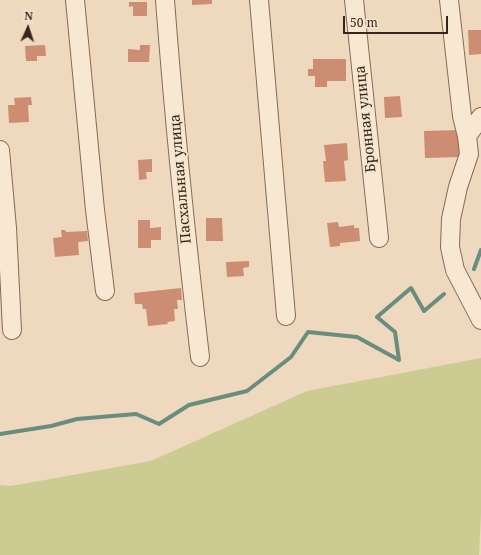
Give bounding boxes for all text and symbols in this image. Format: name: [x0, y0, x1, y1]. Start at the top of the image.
north arrow: [8, 8, 48, 48]
text: N: [24, 8, 33, 23]
scale bar: [345, 8, 450, 34]
text: 50 m: [350, 14, 378, 31]
street label: Бронная улица: [352, 65, 380, 173]
street label: Пасхальная улица: [167, 113, 195, 245]

